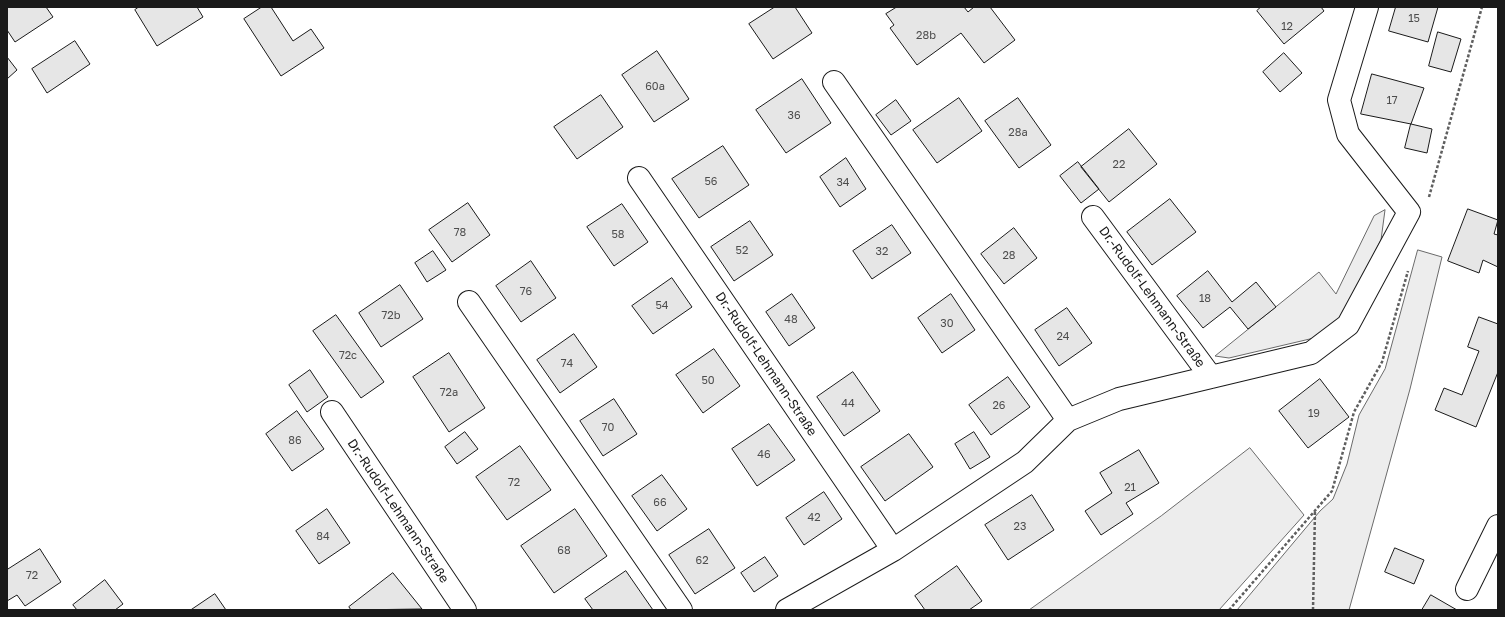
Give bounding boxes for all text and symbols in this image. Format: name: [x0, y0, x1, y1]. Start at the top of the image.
house number: 15: [1408, 12, 1420, 26]
house number: 12: [1281, 20, 1293, 34]
house number: 28b: [916, 29, 936, 43]
house number: 60a: [645, 80, 665, 94]
house number: 17: [1386, 94, 1398, 108]
house number: 36: [787, 109, 801, 123]
house number: 28a: [1008, 126, 1028, 140]
house number: 22: [1113, 158, 1125, 172]
house number: 56: [704, 175, 718, 189]
house number: 34: [836, 176, 850, 190]
street label: Dr.-Rudolf-Lehmann-Straße: [1096, 224, 1208, 370]
house number: 78: [454, 226, 466, 240]
house number: 58: [611, 228, 625, 242]
house number: 52: [736, 244, 748, 258]
house number: 32: [876, 245, 888, 259]
house number: 28: [1002, 249, 1016, 263]
house number: 76: [520, 285, 532, 299]
street label: Dr.-Rudolf-Lehmann-Straße: [712, 289, 820, 439]
house number: 18: [1199, 292, 1211, 306]
house number: 54: [655, 299, 669, 313]
house number: 72b: [382, 309, 400, 323]
house number: 48: [784, 313, 798, 327]
house number: 30: [940, 317, 954, 331]
house number: 24: [1056, 330, 1070, 344]
house number: 72c: [339, 349, 357, 363]
house number: 74: [561, 357, 573, 371]
house number: 50: [701, 374, 715, 388]
house number: 72a: [440, 386, 458, 400]
house number: 44: [841, 397, 855, 411]
house number: 26: [992, 399, 1006, 413]
house number: 19: [1308, 407, 1320, 421]
house number: 70: [602, 421, 614, 435]
house number: 86: [288, 434, 302, 448]
street label: Dr.-Rudolf-Lehmann-Straße: [344, 436, 452, 586]
house number: 46: [757, 448, 771, 462]
house number: 72: [508, 476, 520, 490]
house number: 21: [1124, 481, 1136, 495]
house number: 66: [653, 496, 667, 510]
house number: 42: [807, 511, 821, 525]
house number: 23: [1014, 520, 1026, 534]
house number: 84: [316, 530, 330, 544]
house number: 68: [557, 544, 571, 558]
house number: 62: [695, 554, 709, 568]
house number: 72: [26, 569, 38, 583]

